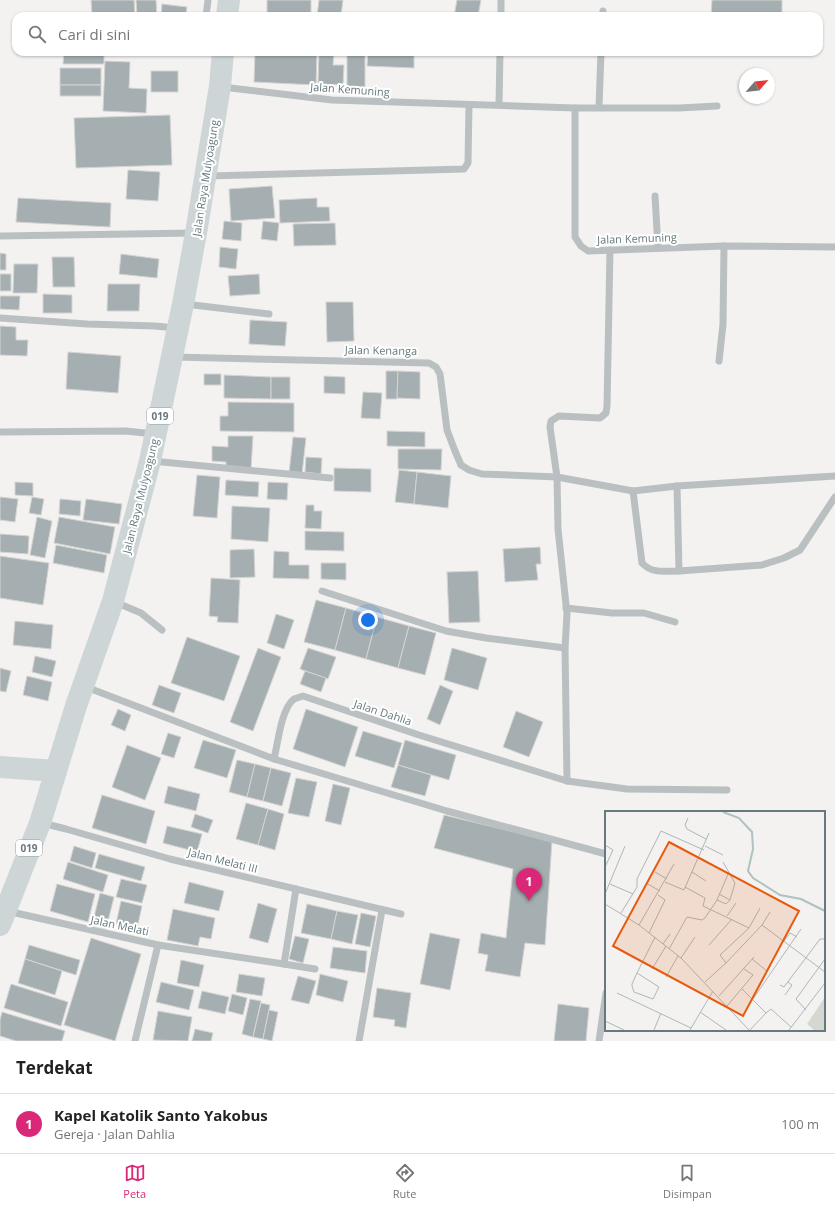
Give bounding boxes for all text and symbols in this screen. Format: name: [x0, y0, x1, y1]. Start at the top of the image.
search box: [12, 12, 823, 56]
icon: search: [26, 23, 48, 45]
text: Cari di sini: [58, 24, 130, 44]
north arrow: [739, 68, 775, 104]
street label: Jalan Kemuning: [309, 79, 390, 99]
street label: Jalan Raya Mulyoagung: [188, 119, 222, 238]
street label: Jalan Kemuning: [596, 229, 677, 247]
street label: Jalan Kenanga: [344, 342, 417, 358]
road number: 019: [147, 408, 173, 424]
street label: Jalan Raya Mulyoagung: [118, 437, 162, 556]
your location: [358, 610, 378, 630]
street label: Jalan Dahlia: [351, 695, 414, 728]
inset map: [605, 811, 825, 1031]
road number: 019: [16, 840, 42, 856]
street label: Jalan Melati III: [186, 844, 259, 876]
pin: 1: [516, 868, 542, 901]
street label: Jalan Melati: [89, 911, 151, 938]
text: Terdekat: [16, 1056, 93, 1079]
text: Kapel Katolik Santo Yakobus: [54, 1105, 268, 1125]
text: 1: [25, 1115, 33, 1133]
text: 100 m: [781, 1115, 819, 1133]
text: Gereja · Jalan Dahlia: [54, 1125, 175, 1143]
tab: Peta: [123, 1162, 146, 1201]
tab: Rute: [393, 1162, 416, 1201]
tab: Disimpan: [663, 1162, 712, 1201]

